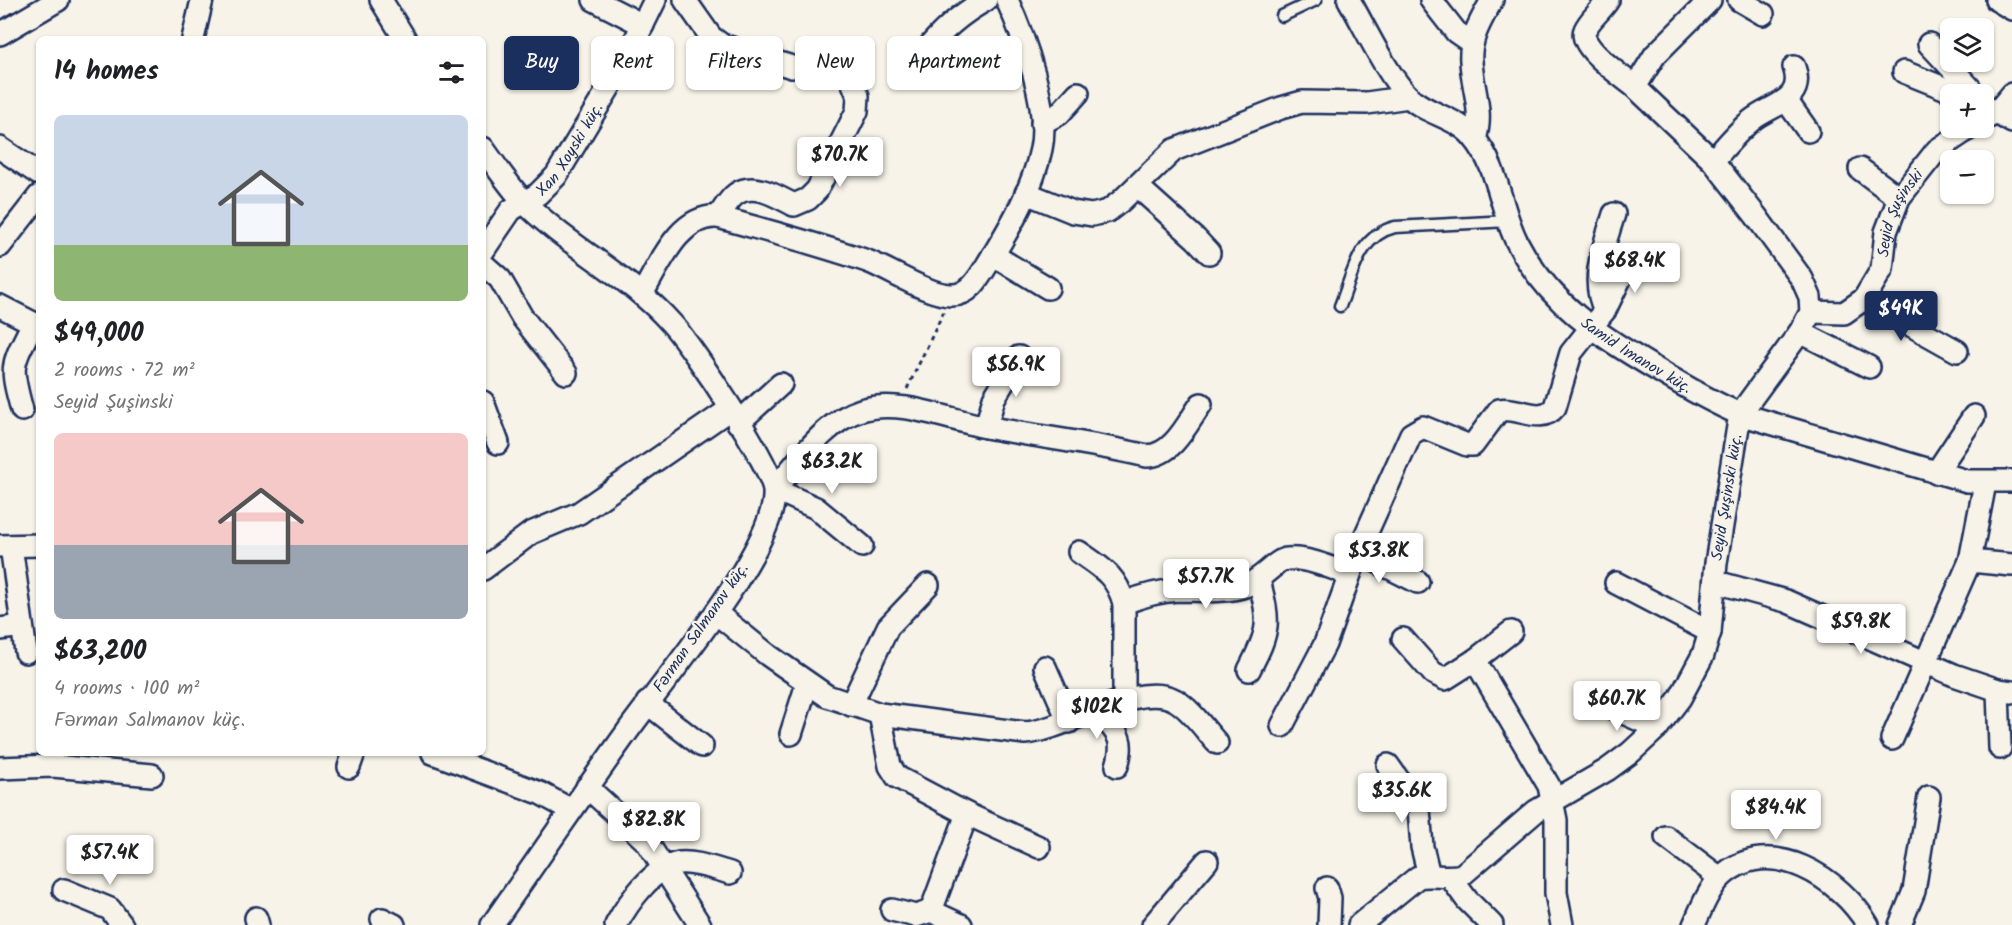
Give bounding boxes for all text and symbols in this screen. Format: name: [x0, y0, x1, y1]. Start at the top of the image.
map controls: [1940, 18, 1994, 204]
button: layers: [1940, 18, 1994, 72]
chip: Buy: [504, 36, 579, 90]
chip: Rent: [591, 36, 674, 90]
chip: Filters: [686, 36, 783, 90]
chip: New: [795, 36, 875, 90]
chip: Apartment: [887, 36, 1022, 90]
text: 14 homes: [54, 51, 159, 93]
icon: filters: [435, 56, 468, 89]
button: +: [1940, 84, 1994, 138]
street label: Xan Xoyski küç.: [530, 98, 610, 202]
pin: $70.7K: [791, 137, 889, 188]
text: $70.7K: [811, 140, 869, 172]
button: −: [1940, 150, 1994, 204]
icon: home: [207, 154, 315, 262]
street label: Seyid Şuşinski: [1871, 163, 1930, 258]
pin: $68.4K: [1586, 243, 1684, 294]
text: $68.4K: [1604, 246, 1666, 278]
pin: $49K: [1865, 291, 1937, 342]
text: $49K: [1879, 294, 1923, 326]
street label: Samid İmanov küç.: [1575, 311, 1696, 400]
text: $49,000: [54, 313, 144, 355]
pin: $56.9K: [967, 347, 1065, 398]
text: $56.9K: [986, 350, 1046, 382]
text: 2 rooms · 72 m²: [54, 355, 195, 387]
text: Seyid Şuşinski: [54, 387, 173, 419]
street label: Seyid Şuşinski küç.: [1704, 432, 1749, 562]
pin: $63.2K: [783, 444, 881, 495]
text: $63.2K: [801, 447, 863, 479]
icon: home: [207, 472, 315, 580]
pin: $53.8K: [1330, 533, 1428, 584]
text: $53.8K: [1348, 536, 1410, 568]
street label: Fərman Salmanov küç.: [647, 558, 755, 698]
pin: $57.7K: [1157, 559, 1255, 610]
text: $57.7K: [1177, 562, 1235, 594]
pin: $59.8K: [1812, 604, 1910, 655]
text: $59.8K: [1831, 607, 1891, 639]
text: $63,200: [54, 631, 146, 673]
text: 4 rooms · 100 m²: [54, 673, 199, 705]
pin: $60.7K: [1568, 681, 1666, 732]
text: $60.7K: [1587, 684, 1647, 716]
pin: $102K: [1055, 689, 1139, 740]
text: $102K: [1071, 692, 1123, 724]
text: Fərman Salmanov küç.: [54, 705, 245, 737]
pin: $35.6K: [1353, 773, 1451, 824]
text: $35.6K: [1372, 776, 1432, 808]
pin: $84.4K: [1727, 790, 1825, 841]
text: $84.4K: [1745, 793, 1807, 825]
pin: $82.8K: [605, 802, 703, 853]
text: $82.8K: [622, 805, 686, 837]
pin: $57.4K: [61, 835, 159, 886]
text: $57.4K: [80, 838, 140, 870]

